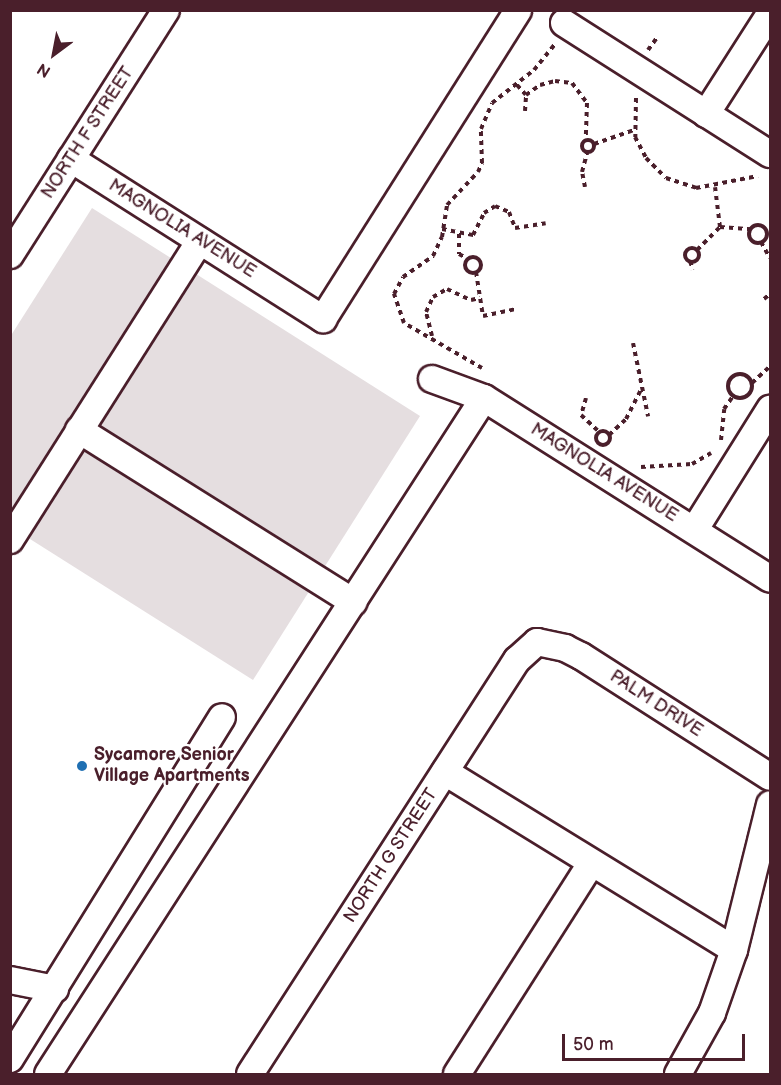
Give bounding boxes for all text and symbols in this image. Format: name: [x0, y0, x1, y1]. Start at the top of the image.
north arrow: [24, 24, 84, 84]
street label: NORTH F STREET: [37, 63, 139, 203]
street label: MAGNOLIA AVENUE: [104, 175, 260, 283]
street label: MAGNOLIA AVENUE: [526, 419, 682, 527]
street label: PALM DRIVE: [606, 666, 706, 742]
place label: Sycamore Senior Village Apartments: [94, 745, 250, 788]
marker: Sycamore Senior Village Apartments: [75, 759, 89, 773]
street label: NORTH G STREET: [339, 785, 443, 927]
scale bar: [565, 1022, 748, 1060]
text: 50 m: [573, 1034, 614, 1055]

